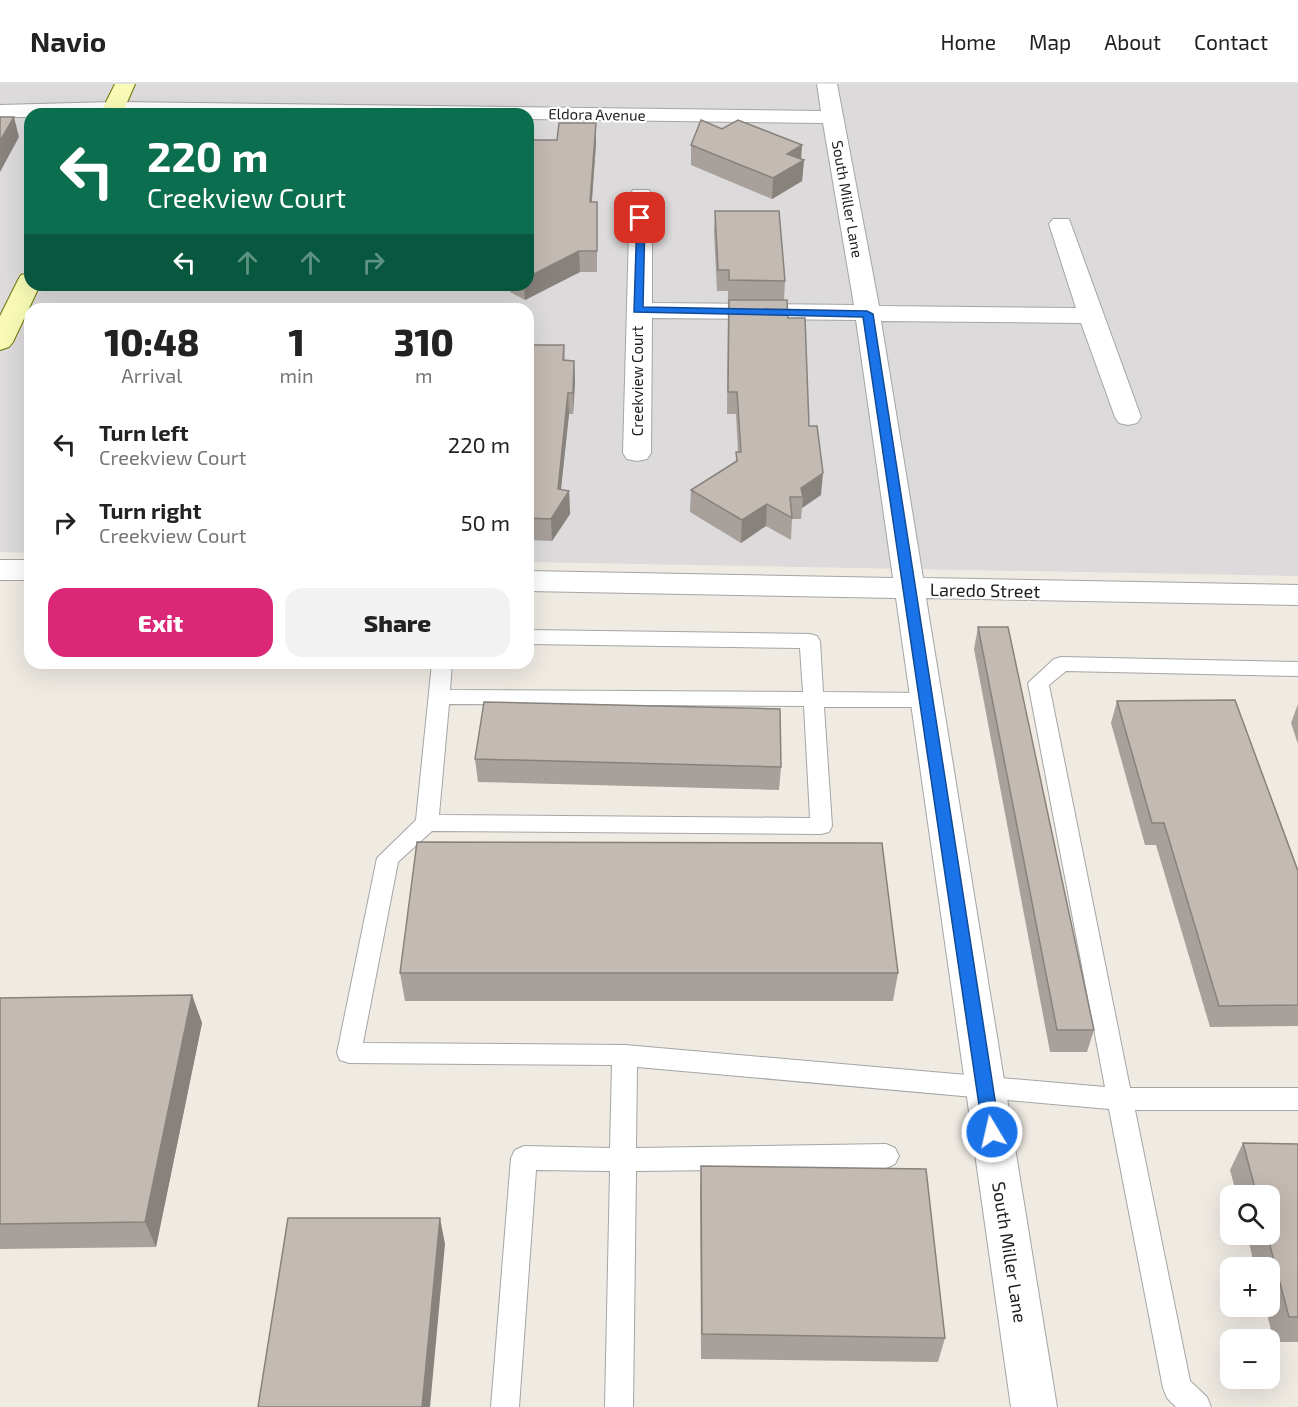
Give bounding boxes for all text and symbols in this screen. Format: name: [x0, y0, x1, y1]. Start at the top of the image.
text: Navio: [30, 24, 106, 58]
text: Home: [940, 29, 996, 54]
text: Map: [1029, 29, 1071, 54]
text: About: [1104, 29, 1161, 54]
text: Contact: [1194, 29, 1268, 54]
street label: Eldora Avenue: [548, 104, 646, 124]
text: 220 m: [147, 130, 268, 180]
icon: left: [48, 132, 126, 210]
street label: South Miller Lane: [829, 139, 867, 259]
text: Creekview Court: [147, 181, 346, 213]
pin: [614, 192, 665, 243]
icon: arrive: [623, 201, 656, 234]
icon: left: [168, 246, 201, 279]
icon: ahead: [231, 246, 264, 279]
icon: ahead: [294, 246, 327, 279]
icon: right: [357, 246, 390, 279]
text: 10:48: [104, 320, 199, 363]
text: 1: [288, 320, 305, 363]
text: 310: [394, 320, 454, 363]
street label: Creekview Court: [628, 325, 646, 436]
text: Arrival: [121, 363, 182, 387]
text: min: [280, 363, 314, 387]
text: m: [415, 363, 433, 387]
text: Turn left: [99, 419, 188, 445]
icon: left: [48, 428, 81, 461]
text: 220 m: [448, 431, 510, 457]
text: Creekview Court: [99, 445, 246, 469]
text: Turn right: [99, 497, 201, 523]
icon: right: [48, 506, 81, 539]
text: 50 m: [461, 509, 510, 535]
text: Creekview Court: [99, 523, 246, 547]
street label: Laredo Street: [930, 578, 1041, 602]
button: Exit: [48, 588, 273, 657]
button: Share: [285, 588, 510, 657]
position arrow: [960, 1100, 1024, 1164]
street label: South Miller Lane: [988, 1180, 1032, 1324]
map controls: [1220, 1185, 1280, 1389]
button: search: [1220, 1185, 1280, 1245]
button: +: [1220, 1257, 1280, 1317]
button: −: [1220, 1329, 1280, 1389]

